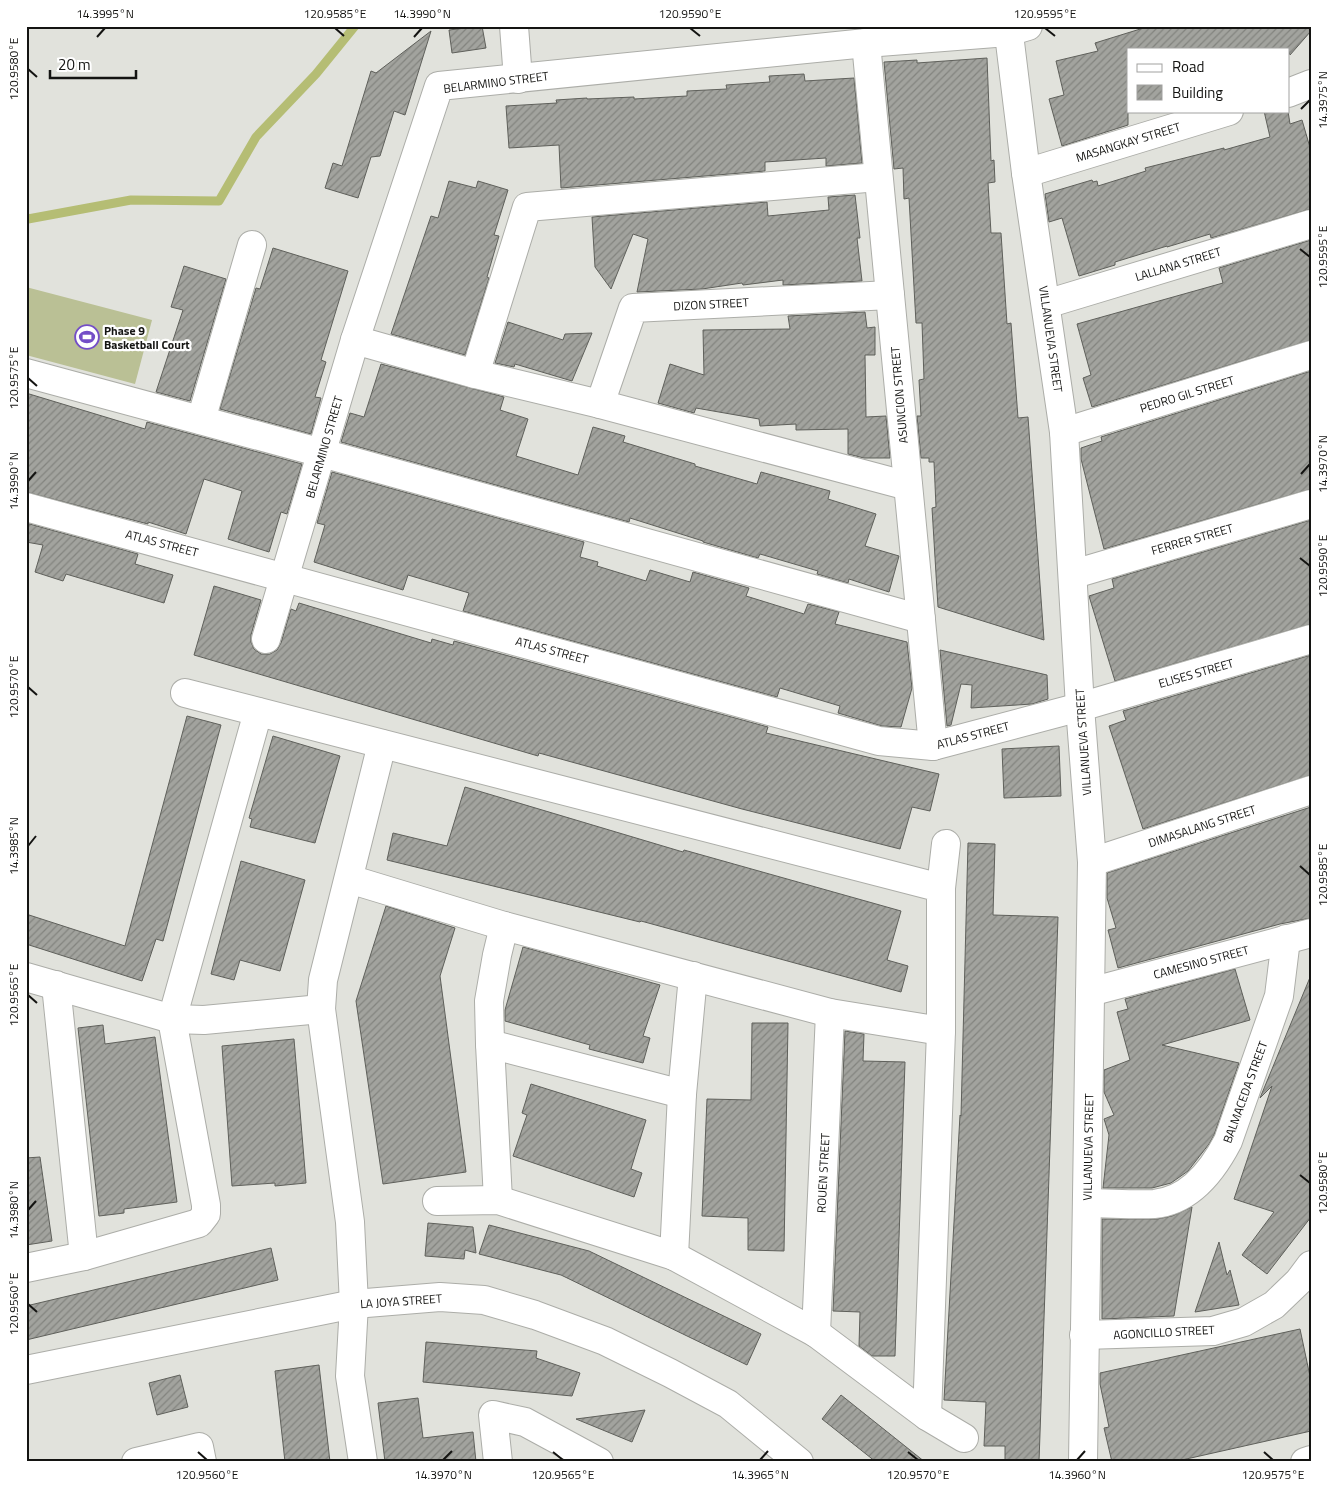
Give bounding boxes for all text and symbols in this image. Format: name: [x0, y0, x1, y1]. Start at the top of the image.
text: 14.3995°N: [76, 4, 134, 23]
text: 120.9585°E: [304, 4, 367, 23]
text: 14.3990°N: [393, 4, 451, 23]
text: 120.9590°E: [659, 4, 722, 23]
text: 120.9595°E: [1014, 4, 1077, 23]
text: 120.9580°E: [4, 37, 23, 101]
scale bar: [50, 48, 136, 80]
legend: [1127, 48, 1290, 112]
text: 20 m: [58, 53, 91, 76]
text: Road: [1172, 55, 1204, 78]
street label: BELARMINO STREET: [442, 66, 550, 98]
text: 14.3975°N: [1313, 71, 1332, 129]
text: Building: [1172, 81, 1223, 104]
street label: MASANGKAY STREET: [1073, 117, 1183, 167]
text: 120.9595°E: [1313, 225, 1332, 289]
street label: LALLANA STREET: [1133, 242, 1224, 286]
street label: VILLANUEVA STREET: [1034, 285, 1068, 394]
street label: DIZON STREET: [673, 293, 750, 315]
place label: Phase 9 Basketball Court: [104, 321, 190, 354]
sports icon: Phase 9 Basketball Court: [74, 324, 100, 350]
street label: ASUNCION STREET: [885, 345, 913, 444]
text: 120.9575°E: [4, 346, 23, 410]
street label: PEDRO GIL STREET: [1137, 370, 1237, 417]
street label: BELARMINO STREET: [300, 393, 348, 500]
text: 14.3970°N: [1313, 435, 1332, 493]
text: 14.3990°N: [4, 452, 23, 510]
street label: FERRER STREET: [1149, 518, 1236, 560]
street label: ATLAS STREET: [123, 524, 201, 562]
text: 120.9590°E: [1313, 534, 1332, 598]
street label: ATLAS STREET: [513, 631, 591, 669]
street label: ELISES STREET: [1156, 653, 1236, 693]
text: 120.9570°E: [4, 655, 23, 719]
street label: VILLANUEVA STREET: [1070, 687, 1096, 796]
street label: ATLAS STREET: [934, 716, 1012, 754]
street label: DIMASALANG STREET: [1146, 799, 1259, 852]
text: 14.3985°N: [4, 817, 23, 875]
text: 120.9585°E: [1313, 843, 1332, 907]
street label: CAMESINO STREET: [1151, 940, 1252, 984]
text: 120.9565°E: [4, 963, 23, 1027]
street label: BALMACEDA STREET: [1218, 1038, 1273, 1146]
street label: VILLANUEVA STREET: [1078, 1093, 1098, 1201]
street label: ROUEN STREET: [811, 1132, 835, 1214]
text: 120.9580°E: [1313, 1151, 1332, 1215]
text: 14.3980°N: [4, 1181, 23, 1239]
text: 120.9560°E: [4, 1272, 23, 1336]
street label: LA JOYA STREET: [359, 1289, 443, 1313]
street label: AGONCILLO STREET: [1113, 1320, 1216, 1344]
text: 120.9560°E: [176, 1465, 239, 1484]
text: 14.3970°N: [414, 1465, 472, 1484]
text: 120.9565°E: [532, 1465, 595, 1484]
text: 14.3965°N: [731, 1465, 789, 1484]
text: 120.9570°E: [887, 1465, 950, 1484]
text: 14.3960°N: [1048, 1465, 1106, 1484]
text: 120.9575°E: [1242, 1465, 1305, 1484]

